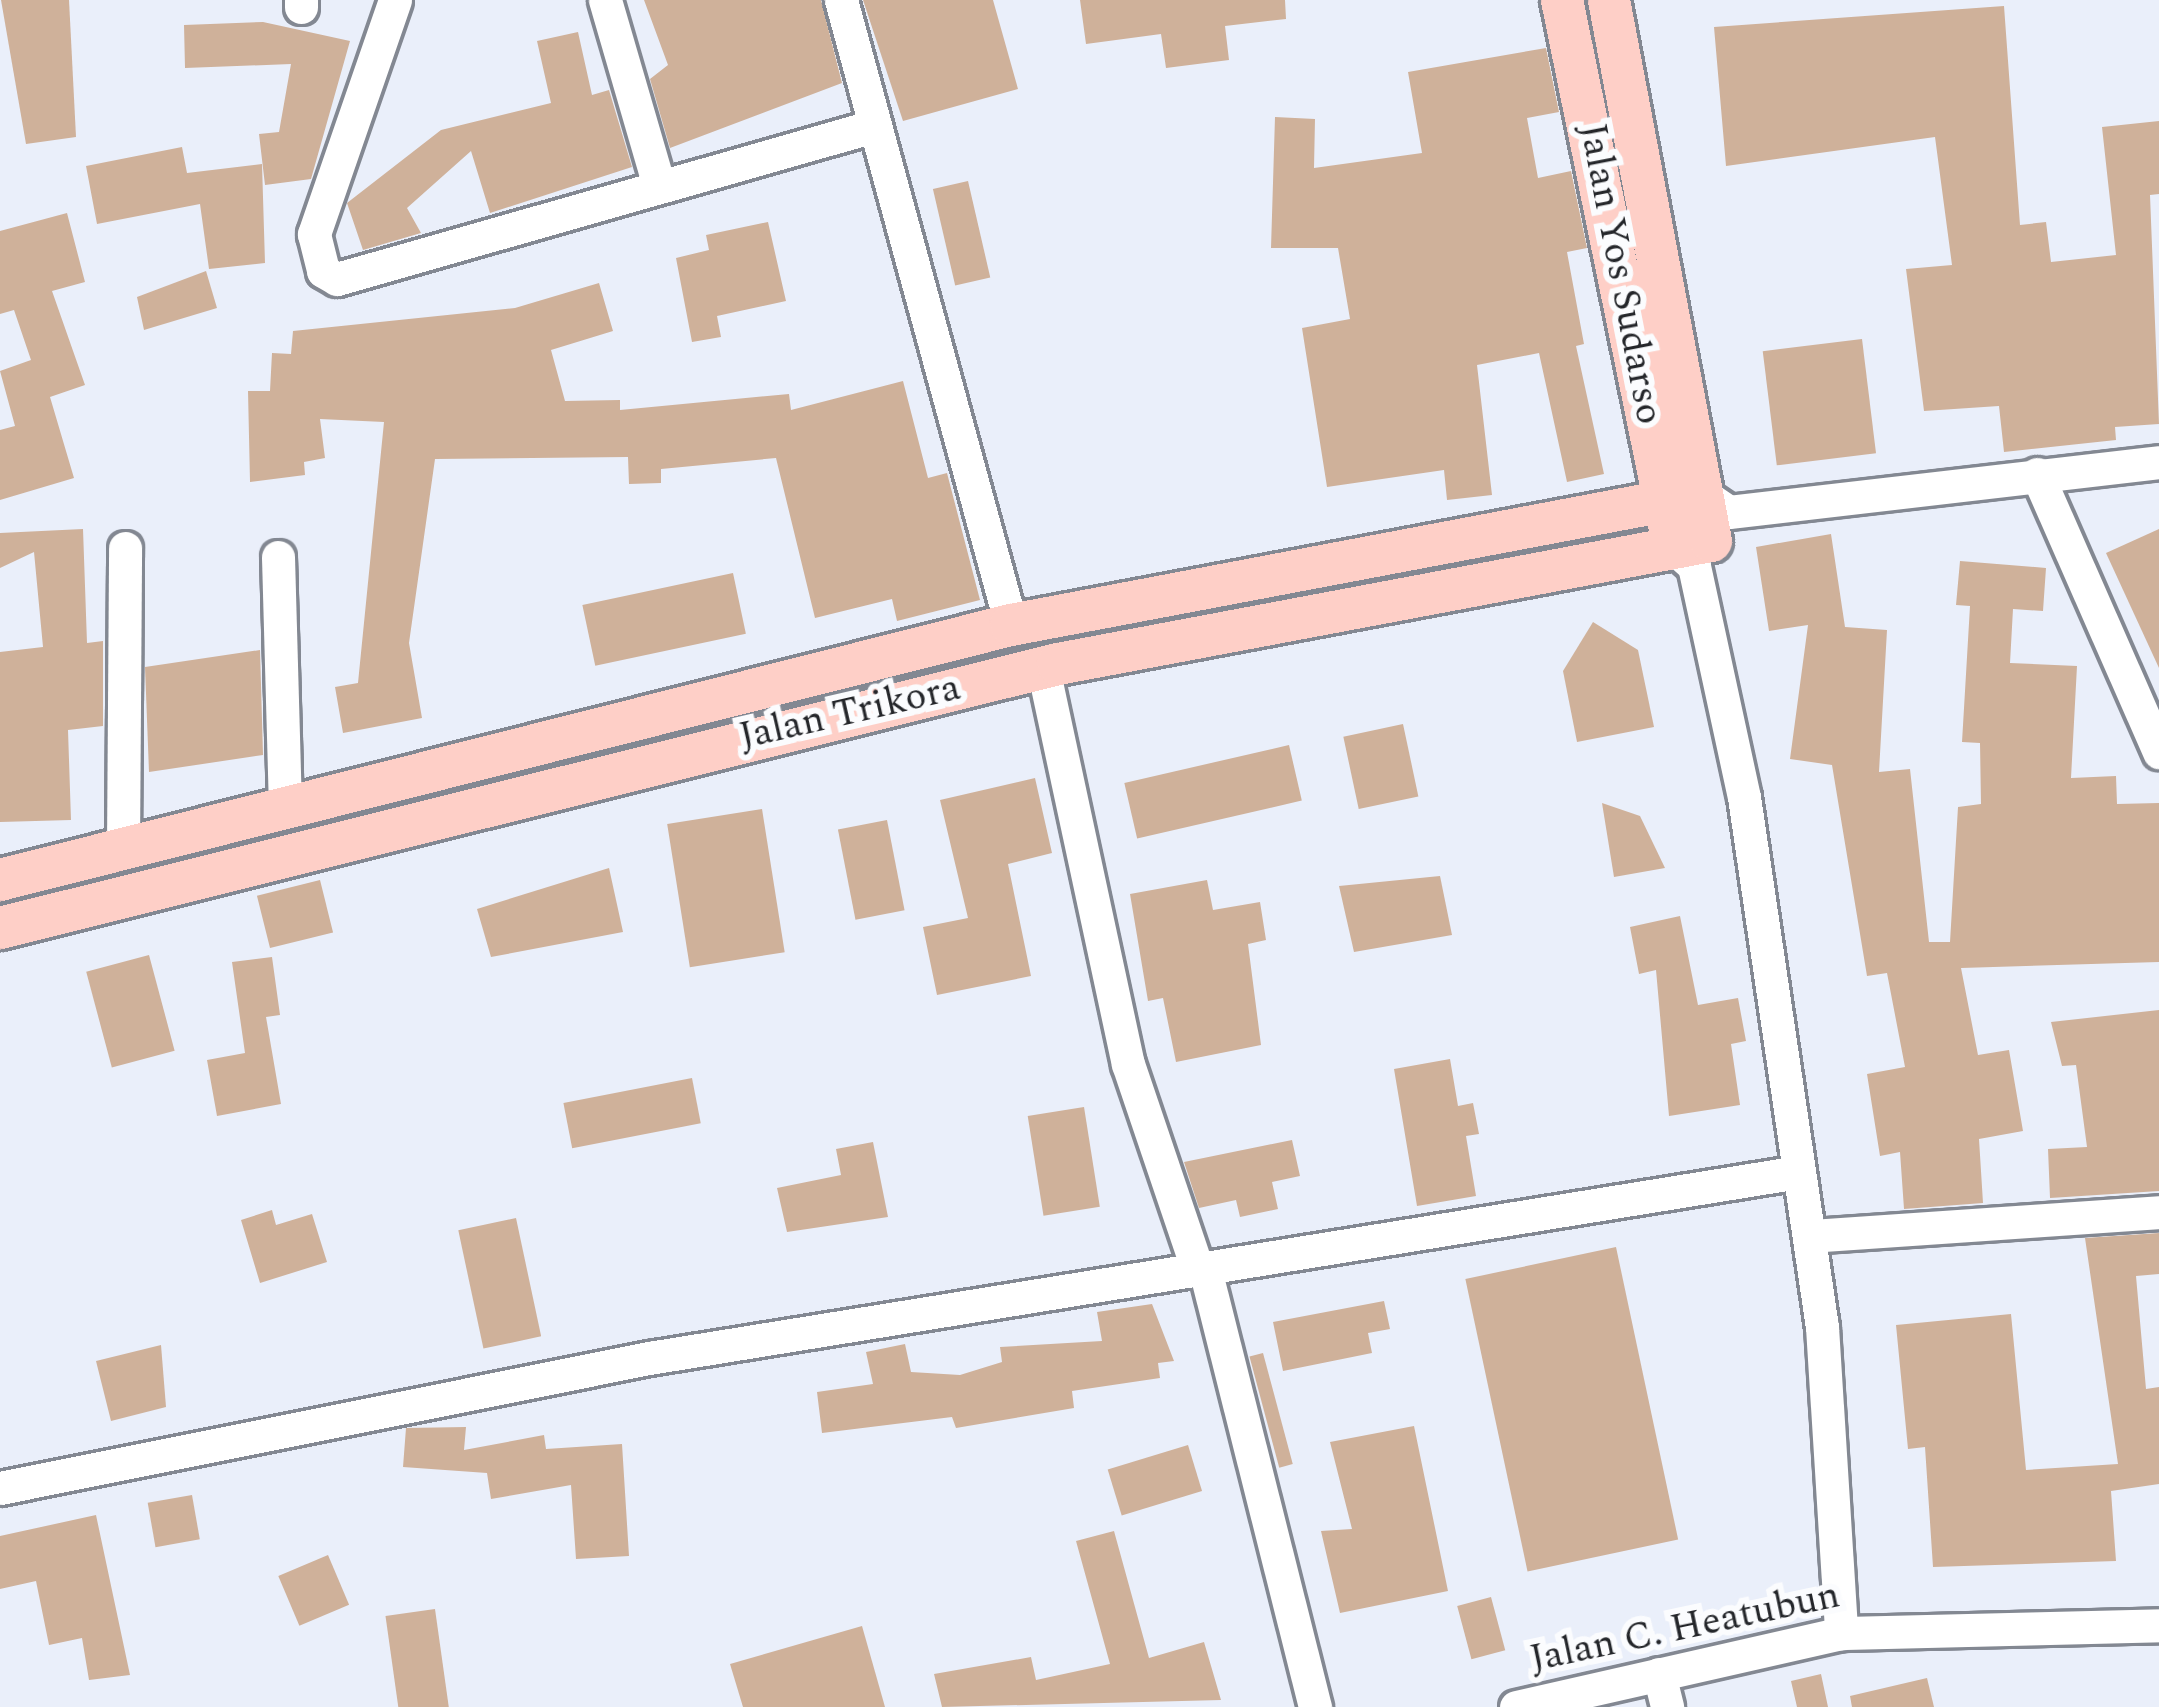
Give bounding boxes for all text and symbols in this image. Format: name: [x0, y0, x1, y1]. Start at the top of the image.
street label: Jalan Yos Sudarso: [1568, 120, 1672, 428]
street label: Jalan Trikora: [735, 665, 965, 761]
street label: Jalan C. Heatubun: [1526, 1572, 1844, 1684]

